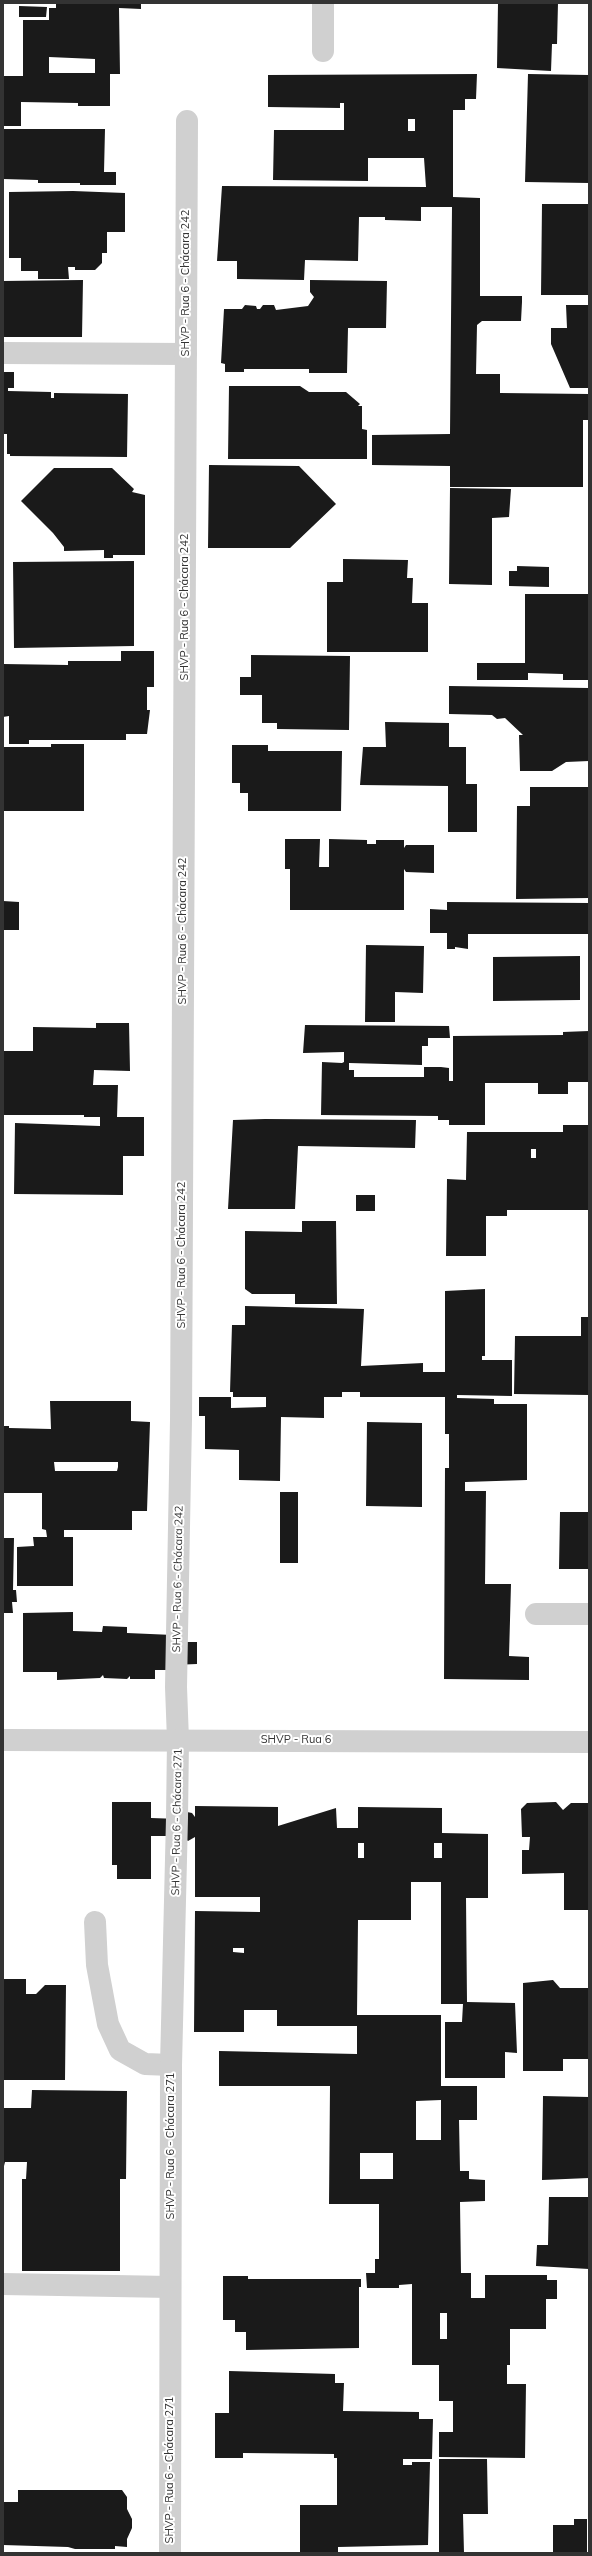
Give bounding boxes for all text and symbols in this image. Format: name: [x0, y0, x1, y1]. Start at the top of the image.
street label: SHVP - Rua 6 - Chácara 242: [179, 210, 193, 356]
street label: SHVP - Rua 6 - Chácara 242: [178, 534, 192, 680]
street label: SHVP - Rua 6 - Chácara 242: [176, 858, 190, 1004]
street label: SHVP - Rua 6 - Chácara 242: [175, 1182, 189, 1328]
street label: SHVP - Rua 6 - Chácara 242: [170, 1505, 186, 1653]
street label: SHVP - Rua 6: [261, 1733, 331, 1747]
street label: SHVP - Rua 6 - Chácara 271: [169, 1748, 185, 1896]
street label: SHVP - Rua 6 - Chácara 271: [164, 2073, 178, 2219]
street label: SHVP - Rua 6 - Chácara 271: [163, 2397, 177, 2543]

